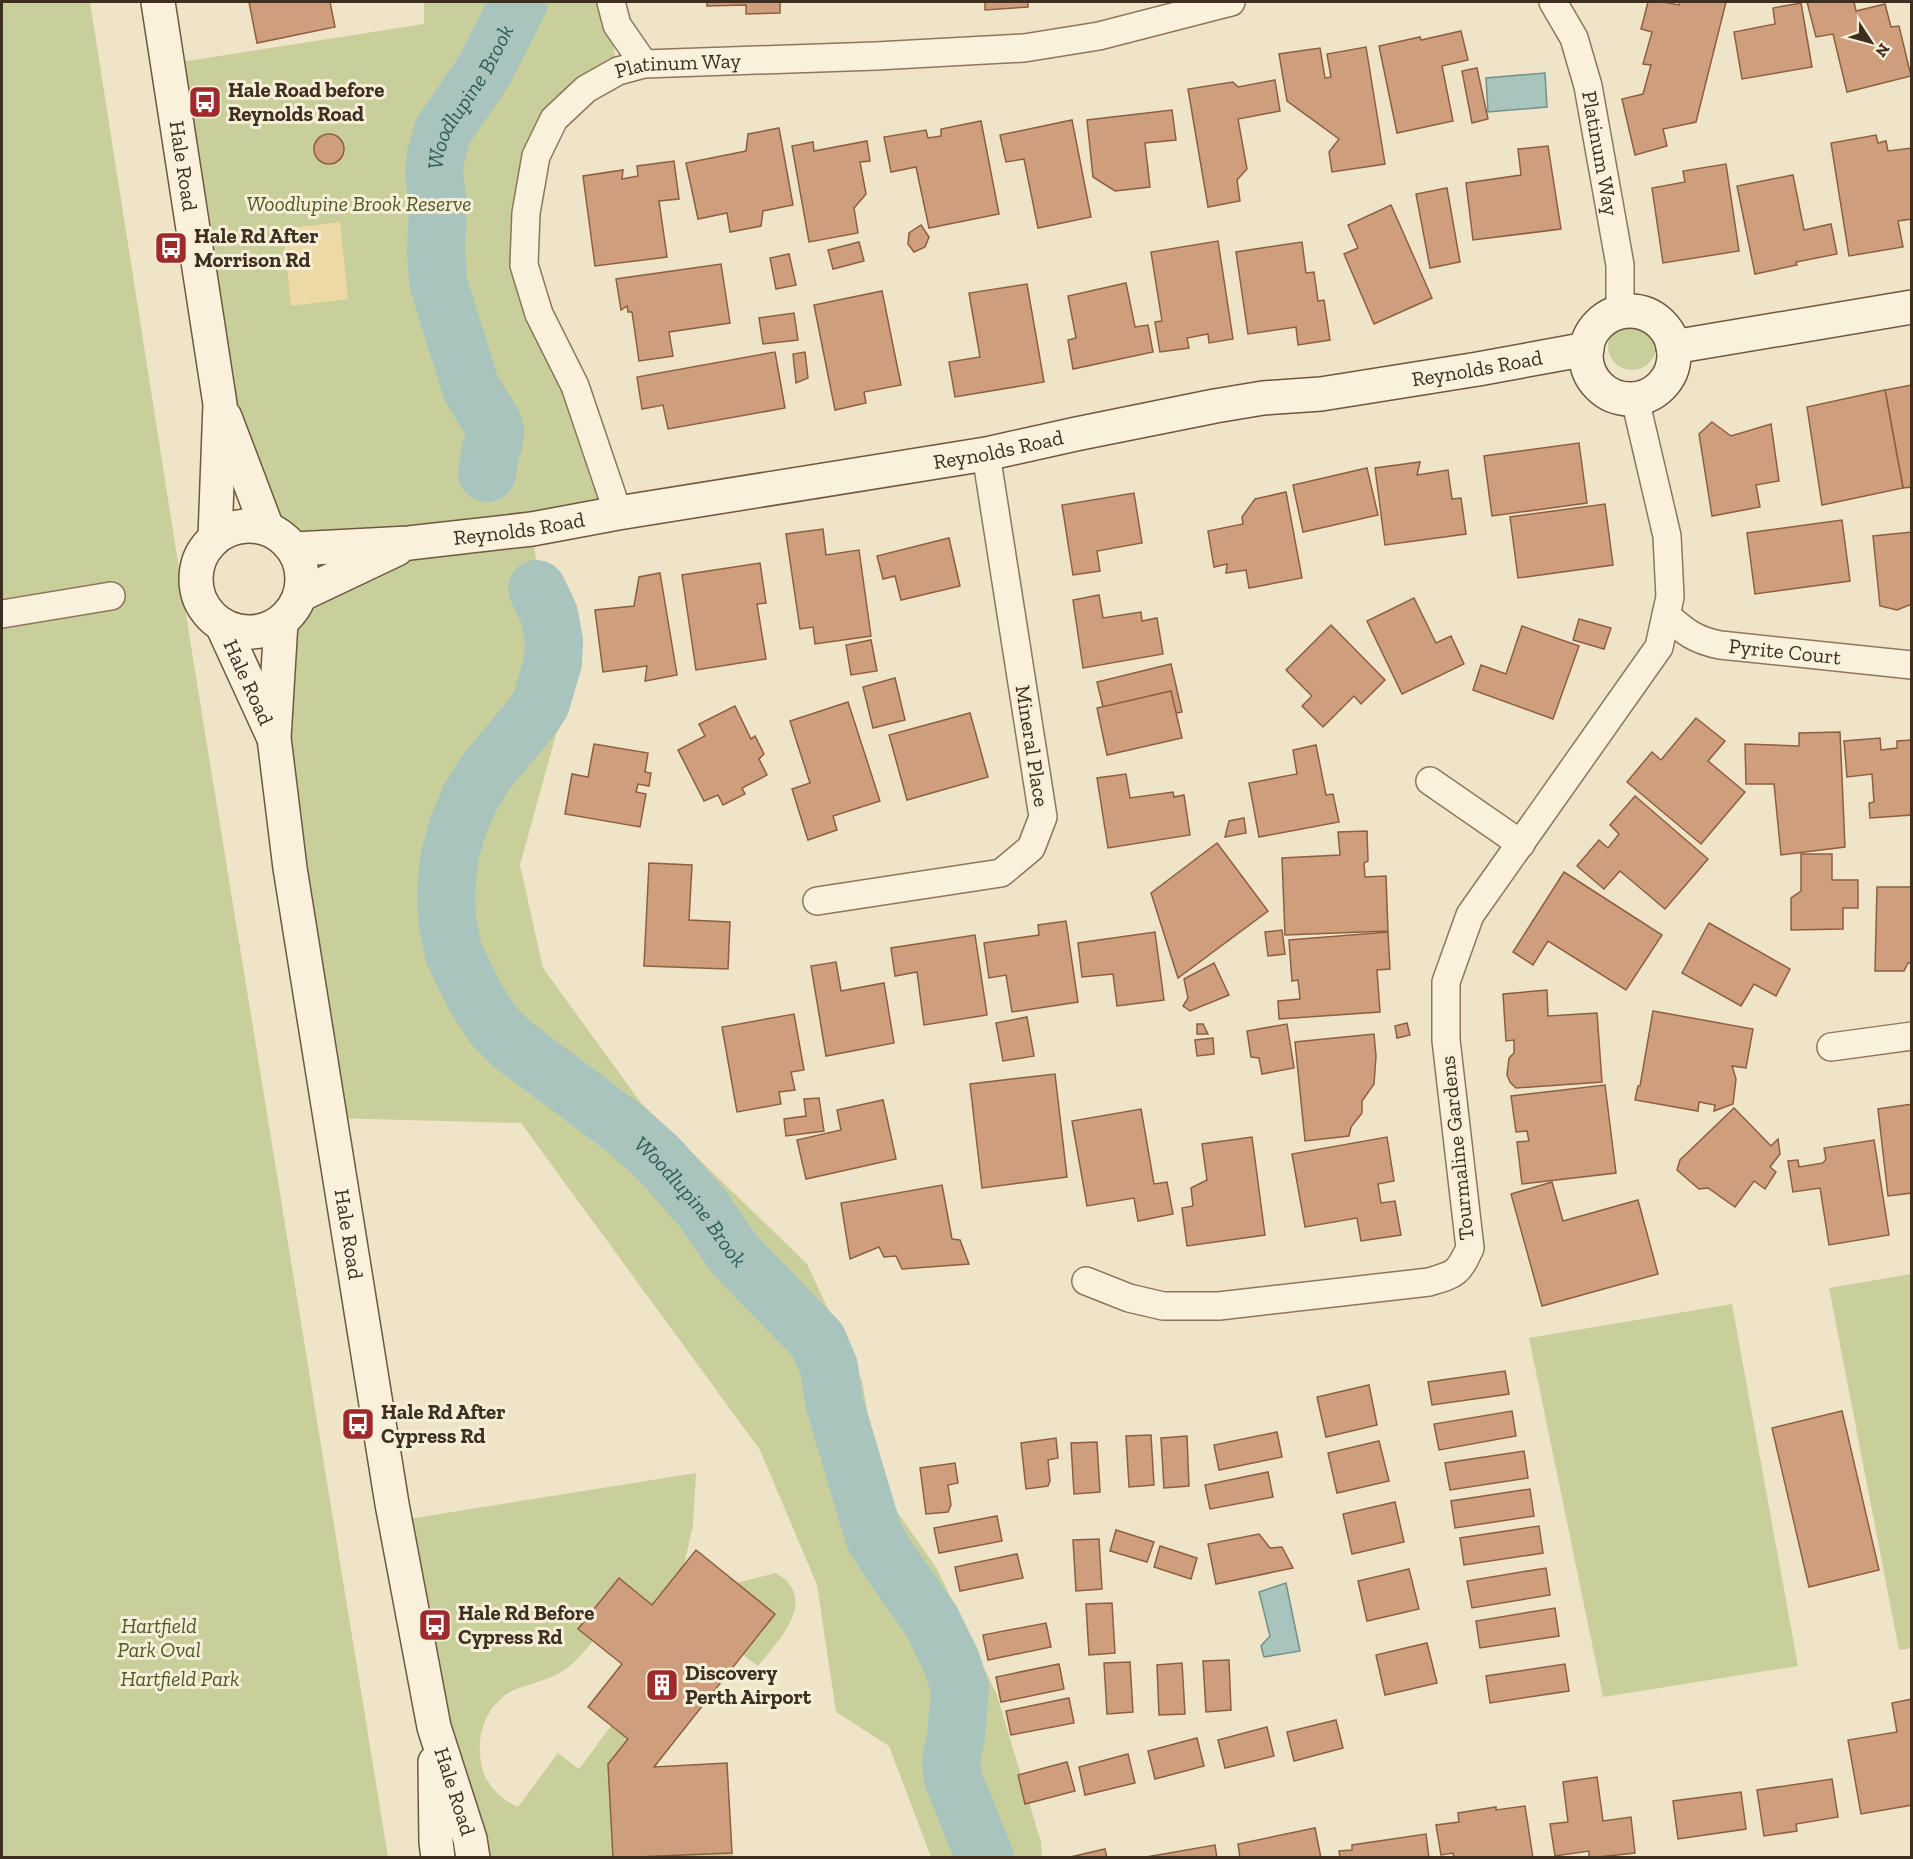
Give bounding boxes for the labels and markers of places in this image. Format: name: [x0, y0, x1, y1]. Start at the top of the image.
place label: Hale Road before Reynolds Road: [228, 77, 384, 126]
bus stop icon: Hale Road before Reynolds Road: [187, 84, 223, 120]
place label: Hale Rd After Morrison Rd: [194, 223, 319, 272]
bus stop icon: Hale Rd After Morrison Rd: [153, 230, 189, 266]
place label: Hale Rd After Cypress Rd: [381, 1399, 506, 1448]
bus stop icon: Hale Rd After Cypress Rd: [340, 1406, 376, 1442]
place label: Hale Rd Before Cypress Rd: [458, 1600, 594, 1649]
bus stop icon: Hale Rd Before Cypress Rd: [417, 1607, 453, 1643]
place label: Discovery Perth Airport: [685, 1660, 812, 1709]
building icon: Discovery Perth Airport: [644, 1667, 680, 1703]

